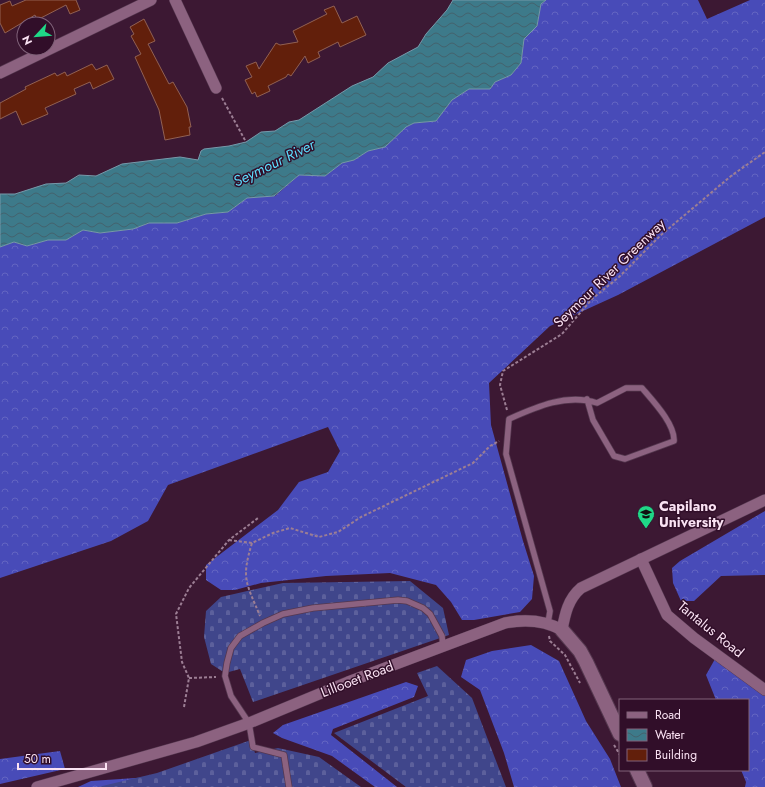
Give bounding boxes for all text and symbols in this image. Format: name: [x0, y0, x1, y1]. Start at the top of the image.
north arrow: [16, 16, 56, 56]
text: N: [18, 33, 36, 48]
water label: Seymour River: [229, 133, 320, 192]
street label: Seymour River Greenway: [549, 214, 670, 332]
place label: Capilano University: [659, 496, 724, 532]
school or university icon: Capilano University: [636, 504, 656, 529]
street label: Tantalus Road: [674, 596, 748, 662]
street label: Lillooet Road: [318, 656, 396, 702]
legend: [619, 699, 749, 771]
text: Road: [655, 706, 681, 724]
text: Water: [655, 726, 686, 744]
scale bar: [18, 745, 106, 771]
text: Building: [655, 746, 697, 764]
text: 50 m: [24, 750, 51, 768]

